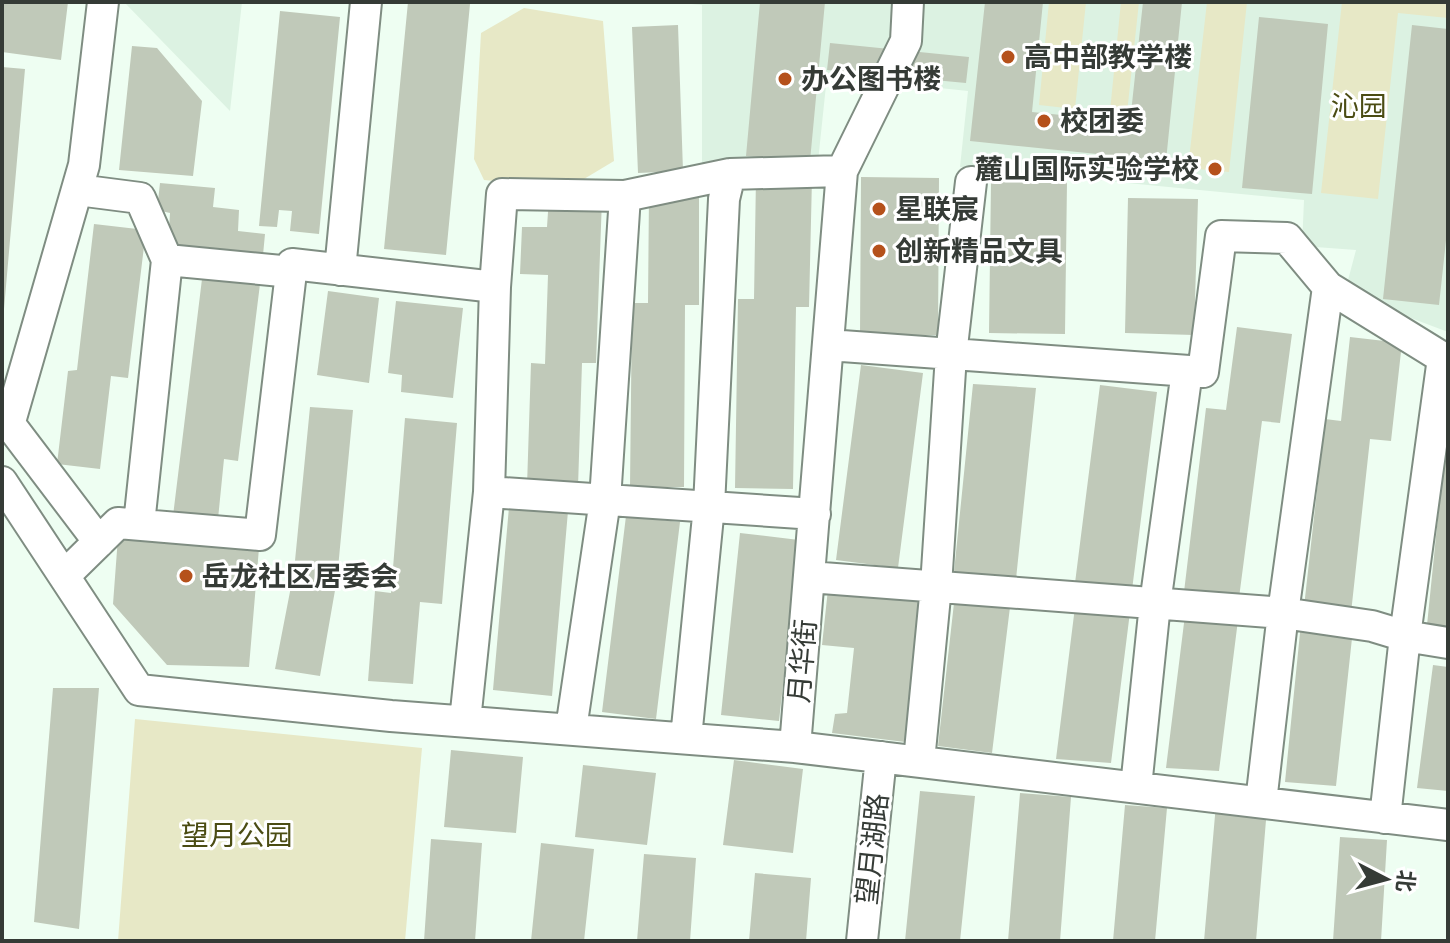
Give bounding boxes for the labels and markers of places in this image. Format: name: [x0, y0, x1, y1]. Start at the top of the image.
place label: 高中部教学楼: [1024, 41, 1192, 74]
marker: 高中部教学楼: [999, 48, 1017, 66]
place label: 办公图书楼: [801, 63, 941, 96]
marker: 办公图书楼: [776, 70, 794, 88]
place label: 校团委: [1060, 105, 1144, 138]
marker: 校团委: [1035, 112, 1053, 130]
place label: 麓山国际实验学校: [975, 153, 1199, 186]
marker: 麓山国际实验学校: [1206, 160, 1224, 178]
place label: 星联宸: [895, 193, 979, 226]
marker: 星联宸: [870, 200, 888, 218]
place label: 创新精品文具: [895, 235, 1063, 268]
marker: 创新精品文具: [870, 242, 888, 260]
place label: 岳龙社区居委会: [202, 560, 398, 593]
marker: 岳龙社区居委会: [177, 567, 195, 585]

